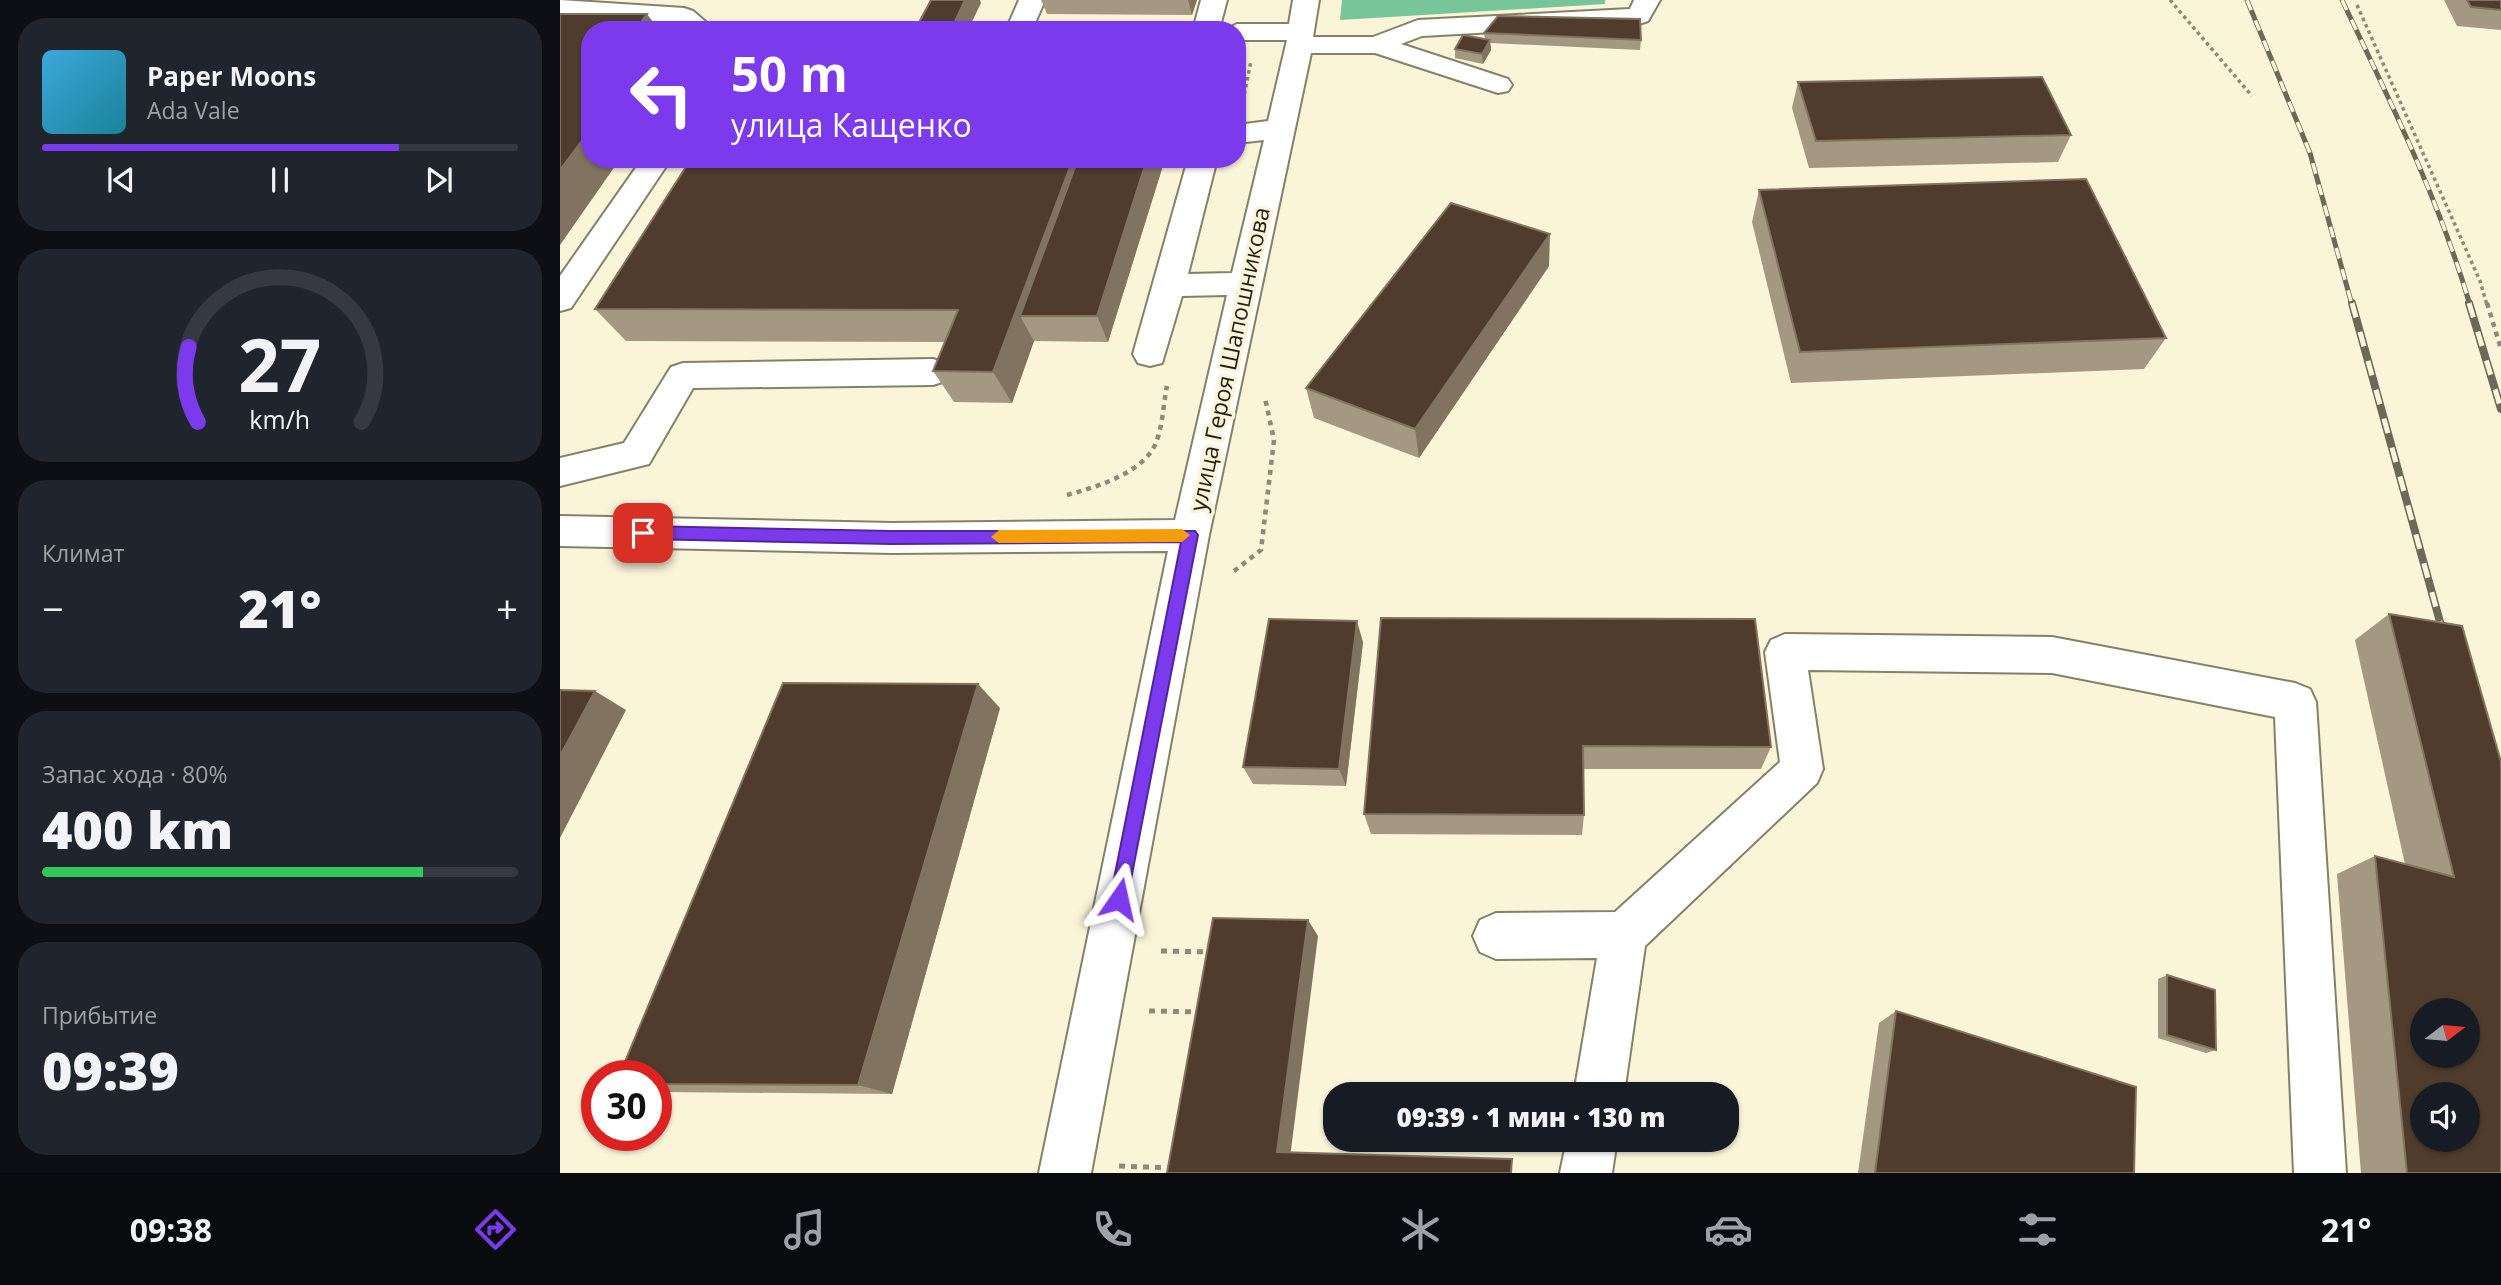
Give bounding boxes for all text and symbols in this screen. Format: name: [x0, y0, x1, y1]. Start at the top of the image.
text: 50 m: [731, 40, 848, 106]
icon: left: [616, 49, 707, 140]
text: Paper Moons: [147, 58, 316, 94]
text: Ada Vale: [147, 94, 240, 126]
text: улица Кащенко: [731, 103, 972, 146]
icon: previous: [102, 161, 140, 199]
icon: pause: [261, 161, 299, 199]
icon: next: [420, 161, 458, 199]
street label: улица Героя Шапошникова: [1181, 204, 1277, 514]
text: 27: [238, 314, 322, 413]
text: km/h: [250, 401, 310, 435]
pin: [613, 503, 673, 563]
icon: arrive: [624, 514, 662, 552]
text: Климат: [42, 537, 124, 569]
text: 21°: [239, 572, 321, 643]
text: −: [42, 582, 64, 634]
text: +: [496, 582, 518, 634]
text: Запас хода · 80%: [42, 758, 227, 790]
text: 400 km: [42, 793, 233, 864]
position arrow: [1082, 862, 1156, 936]
north arrow: [2410, 998, 2480, 1068]
map controls: [2410, 998, 2480, 1152]
text: Прибытие: [42, 999, 157, 1031]
text: 09:39: [42, 1034, 179, 1105]
speed limit sign: 30: [581, 1060, 672, 1151]
button: sound: [2410, 1082, 2480, 1152]
text: 09:39 · 1 мин · 130 m: [1396, 1099, 1666, 1135]
icon: directions: [471, 1205, 520, 1254]
icon: music: [780, 1205, 829, 1254]
icon: phone: [1088, 1205, 1137, 1254]
icon: climate: [1396, 1205, 1445, 1254]
icon: car: [1704, 1205, 1753, 1254]
icon: filters: [2013, 1205, 2062, 1254]
text: 09:38: [130, 1208, 212, 1251]
text: 21°: [2321, 1208, 2371, 1251]

